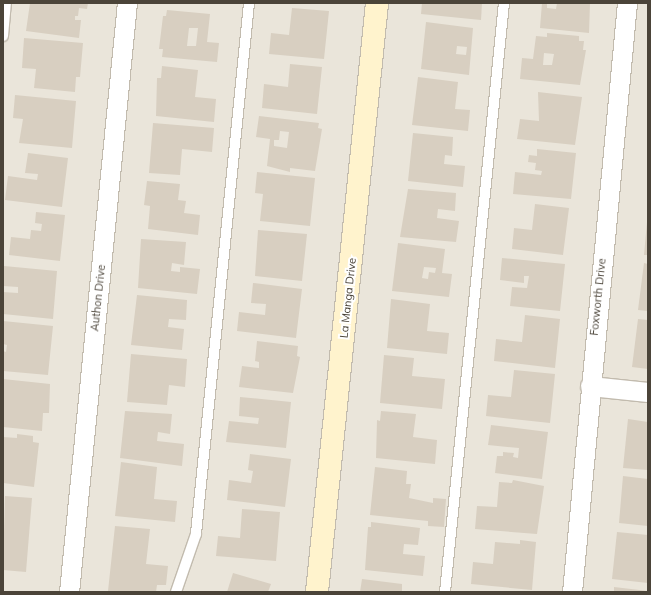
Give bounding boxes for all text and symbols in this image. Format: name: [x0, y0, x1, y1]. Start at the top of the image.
street label: La Manga Drive: [337, 257, 359, 339]
street label: Foxworth Drive: [587, 258, 609, 336]
street label: Authon Drive: [88, 264, 108, 332]

